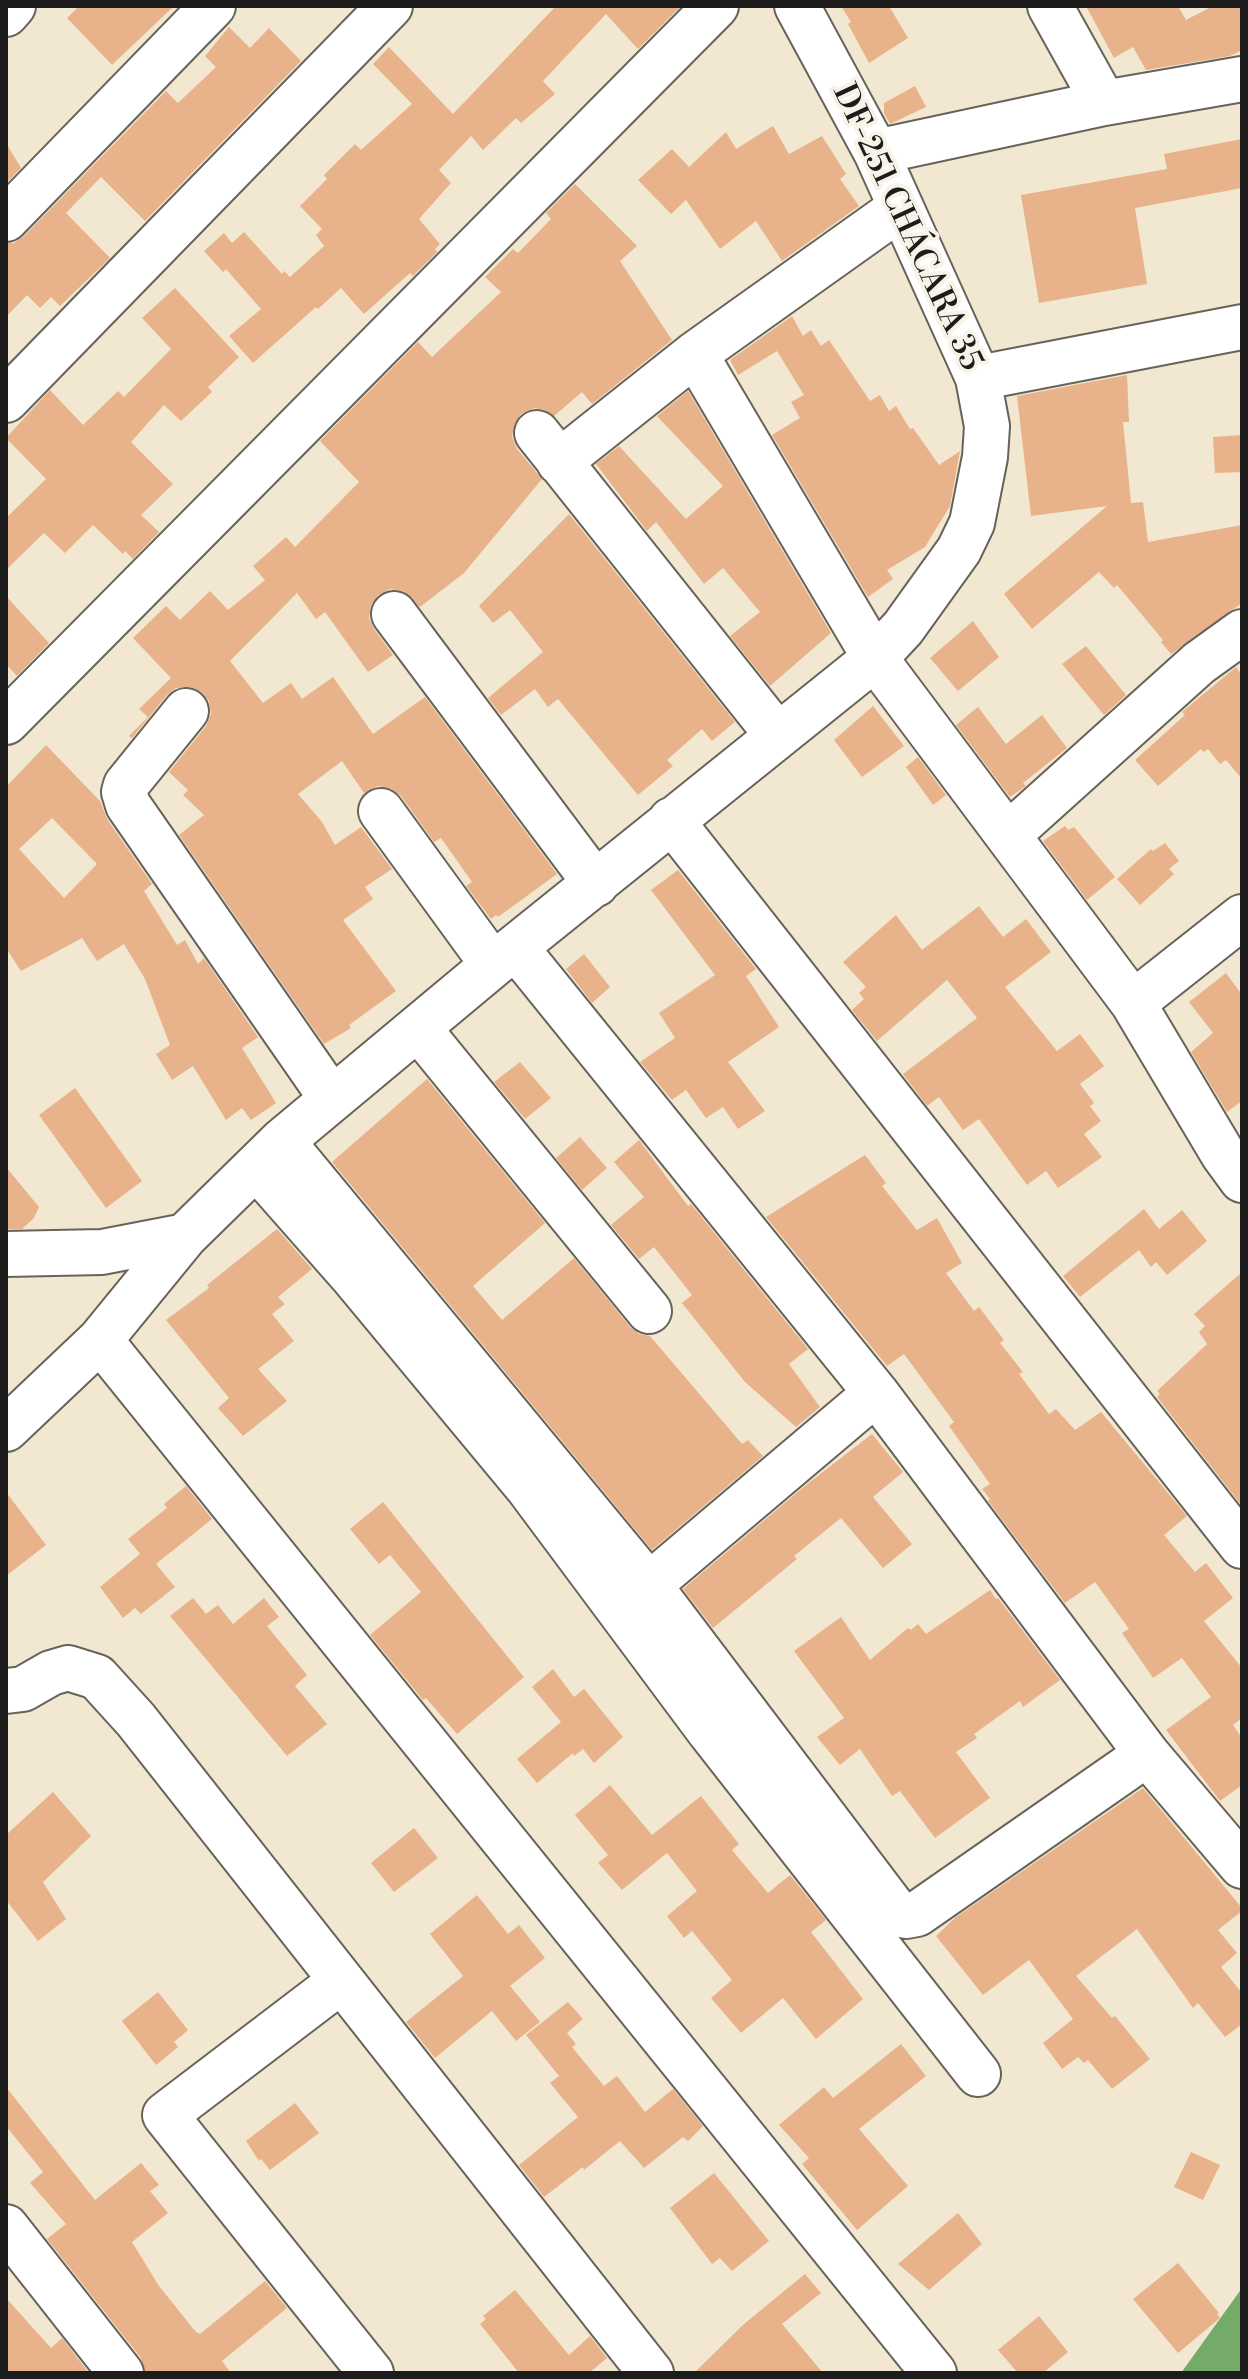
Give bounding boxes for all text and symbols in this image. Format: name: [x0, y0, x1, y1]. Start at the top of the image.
street label: DF-251 CHÁCARA 35: [823, 79, 989, 377]

